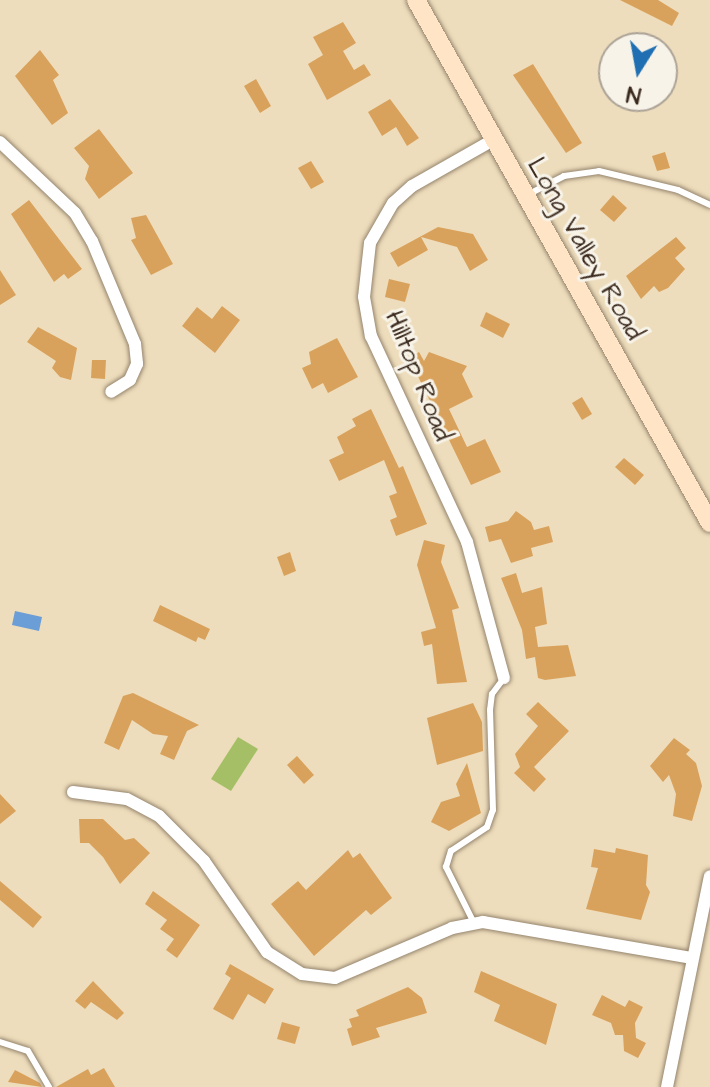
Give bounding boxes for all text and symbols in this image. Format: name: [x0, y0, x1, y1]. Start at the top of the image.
north arrow: [598, 32, 678, 112]
text: N: [624, 78, 643, 111]
street label: Long Valley Road: [520, 152, 650, 346]
street label: Hilltop Road: [378, 306, 458, 446]

